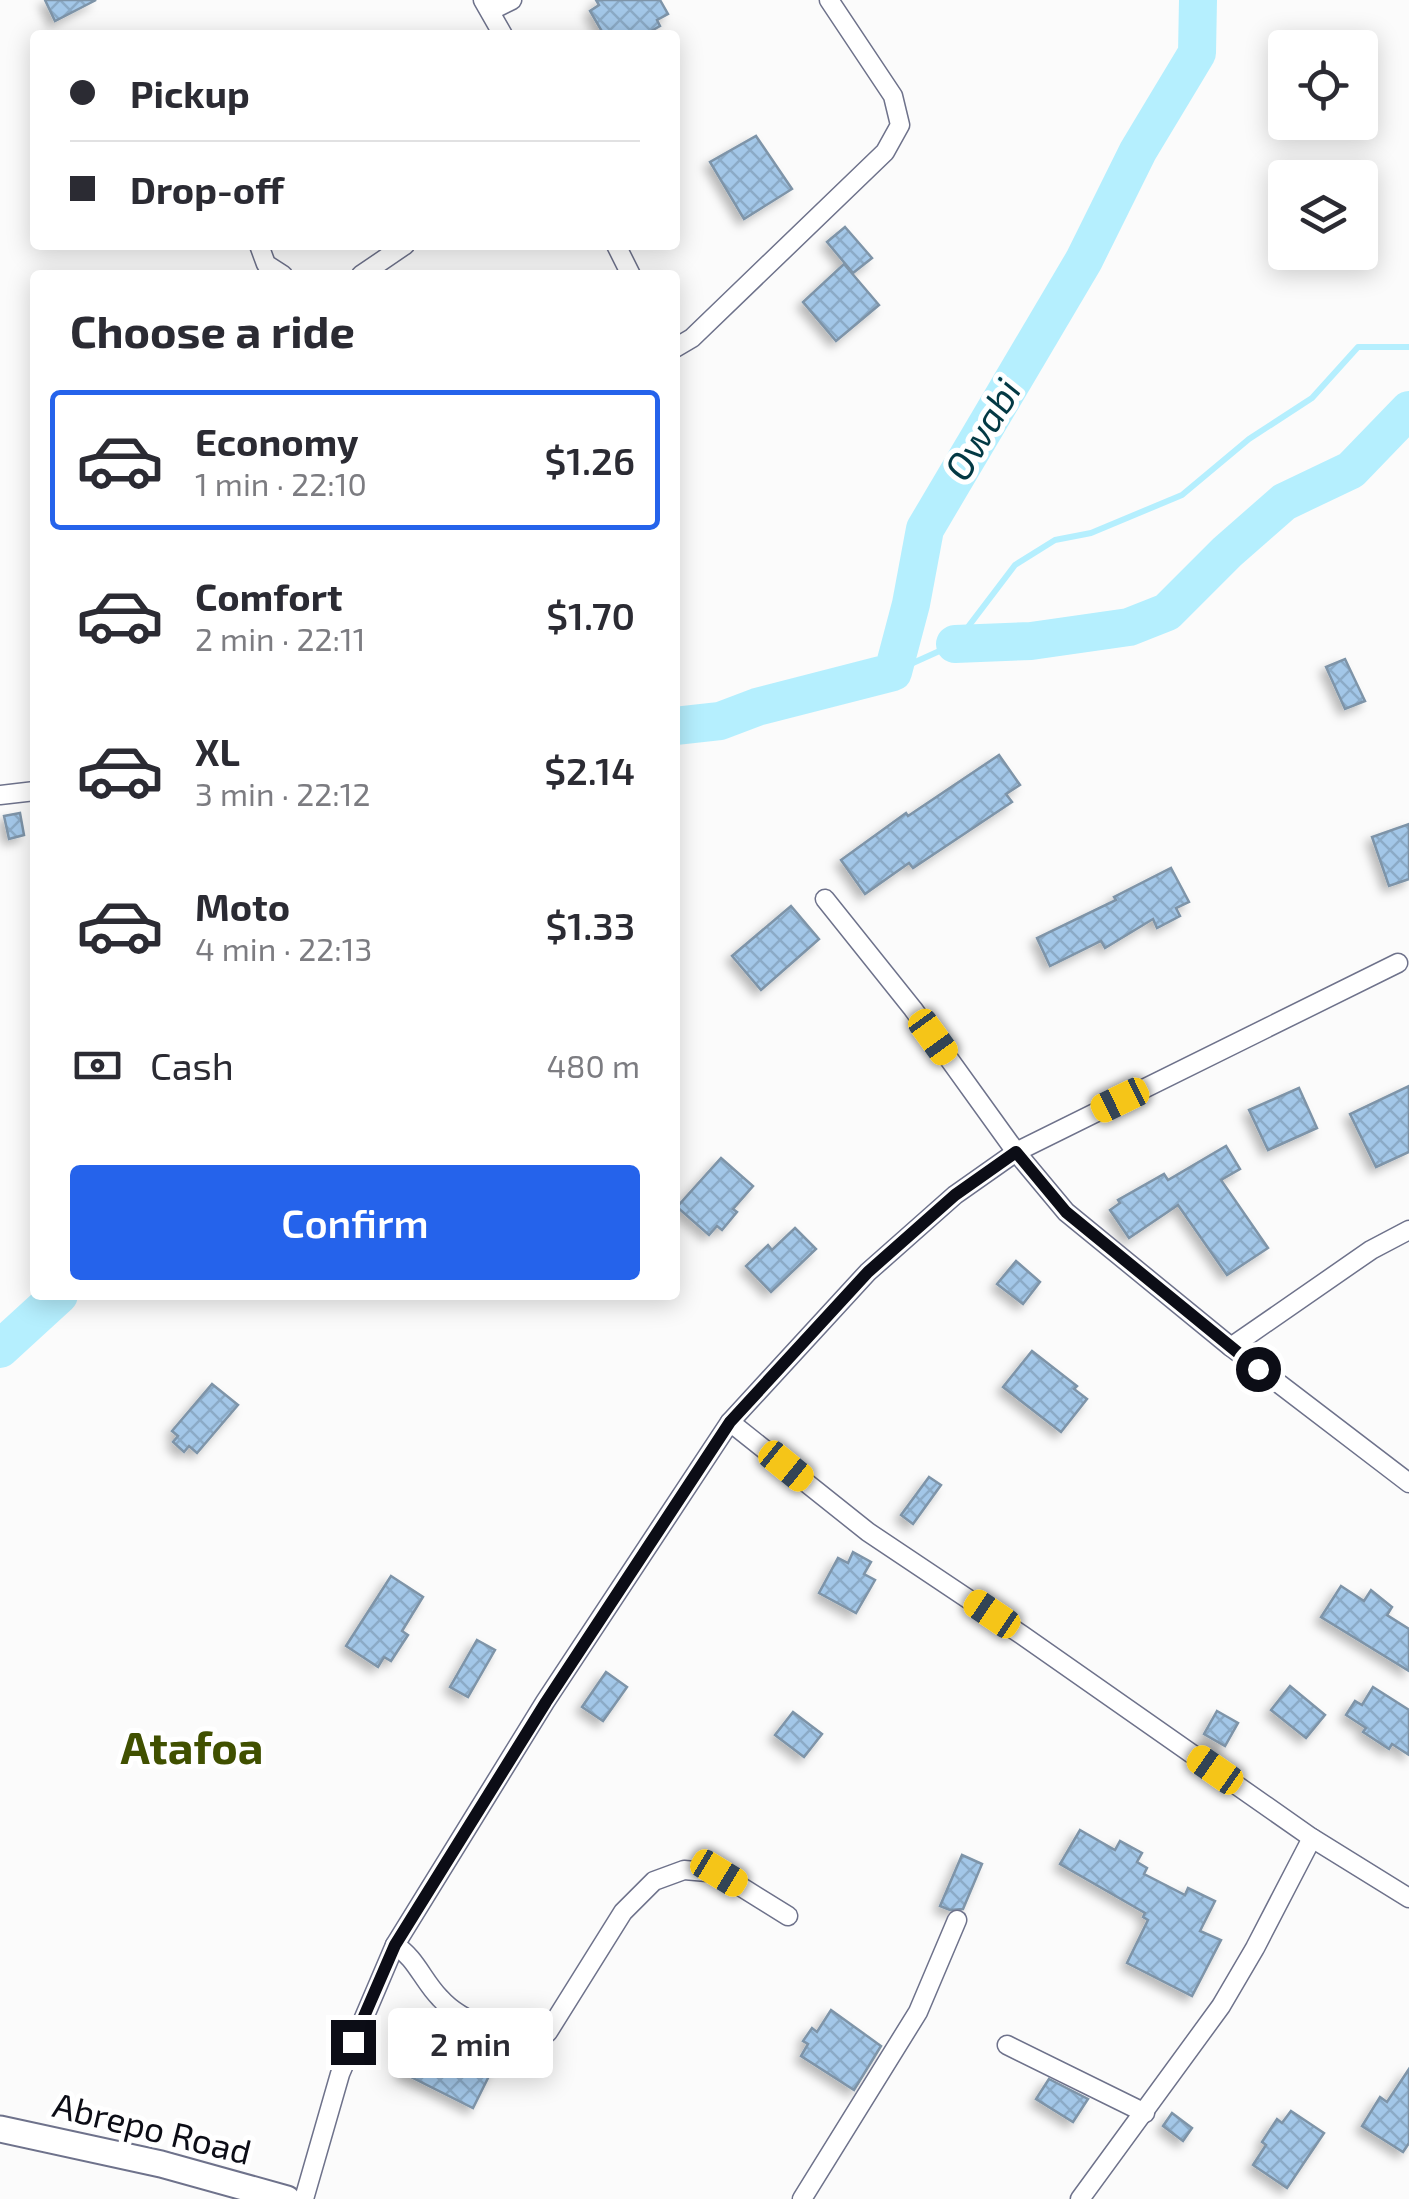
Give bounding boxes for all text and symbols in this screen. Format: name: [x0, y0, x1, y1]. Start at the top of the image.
map controls: [1268, 30, 1378, 270]
button: locate: [1268, 30, 1378, 140]
text: Pickup: [130, 70, 250, 116]
button: layers: [1268, 160, 1378, 270]
text: Drop-off: [130, 166, 284, 212]
text: Choose a ride: [70, 303, 355, 357]
water label: Owabi: [933, 370, 1029, 488]
icon: car: [75, 415, 165, 505]
text: Economy: [195, 418, 359, 464]
text: $1.26: [544, 437, 635, 483]
text: 1 min · 22:10: [195, 464, 367, 502]
icon: car: [75, 570, 165, 660]
text: Comfort: [195, 573, 343, 619]
text: $1.70: [546, 592, 635, 638]
text: 2 min · 22:11: [195, 619, 366, 657]
icon: car: [75, 725, 165, 815]
text: XL: [195, 728, 240, 774]
text: $2.14: [544, 747, 635, 793]
text: 3 min · 22:12: [195, 774, 371, 812]
icon: car: [75, 880, 165, 970]
text: Moto: [195, 883, 290, 929]
text: $1.33: [546, 902, 635, 948]
text: 4 min · 22:13: [195, 929, 372, 967]
car: [903, 1004, 963, 1070]
icon: cash: [70, 1038, 125, 1093]
text: Cash: [150, 1042, 234, 1088]
text: 480 m: [546, 1046, 640, 1084]
car: [1086, 1073, 1154, 1127]
button: Confirm: [70, 1165, 640, 1280]
route start: [1236, 1347, 1281, 1392]
car: [753, 1435, 819, 1497]
car: [959, 1585, 1025, 1643]
district label: Atafoa: [121, 1719, 264, 1773]
car: [1182, 1741, 1248, 1799]
car: [686, 1845, 752, 1901]
callout: 2 min: [388, 2007, 553, 2077]
route end: [331, 2020, 376, 2065]
text: 2 min: [430, 2024, 511, 2062]
street label: Abrepo Road: [49, 2082, 256, 2172]

